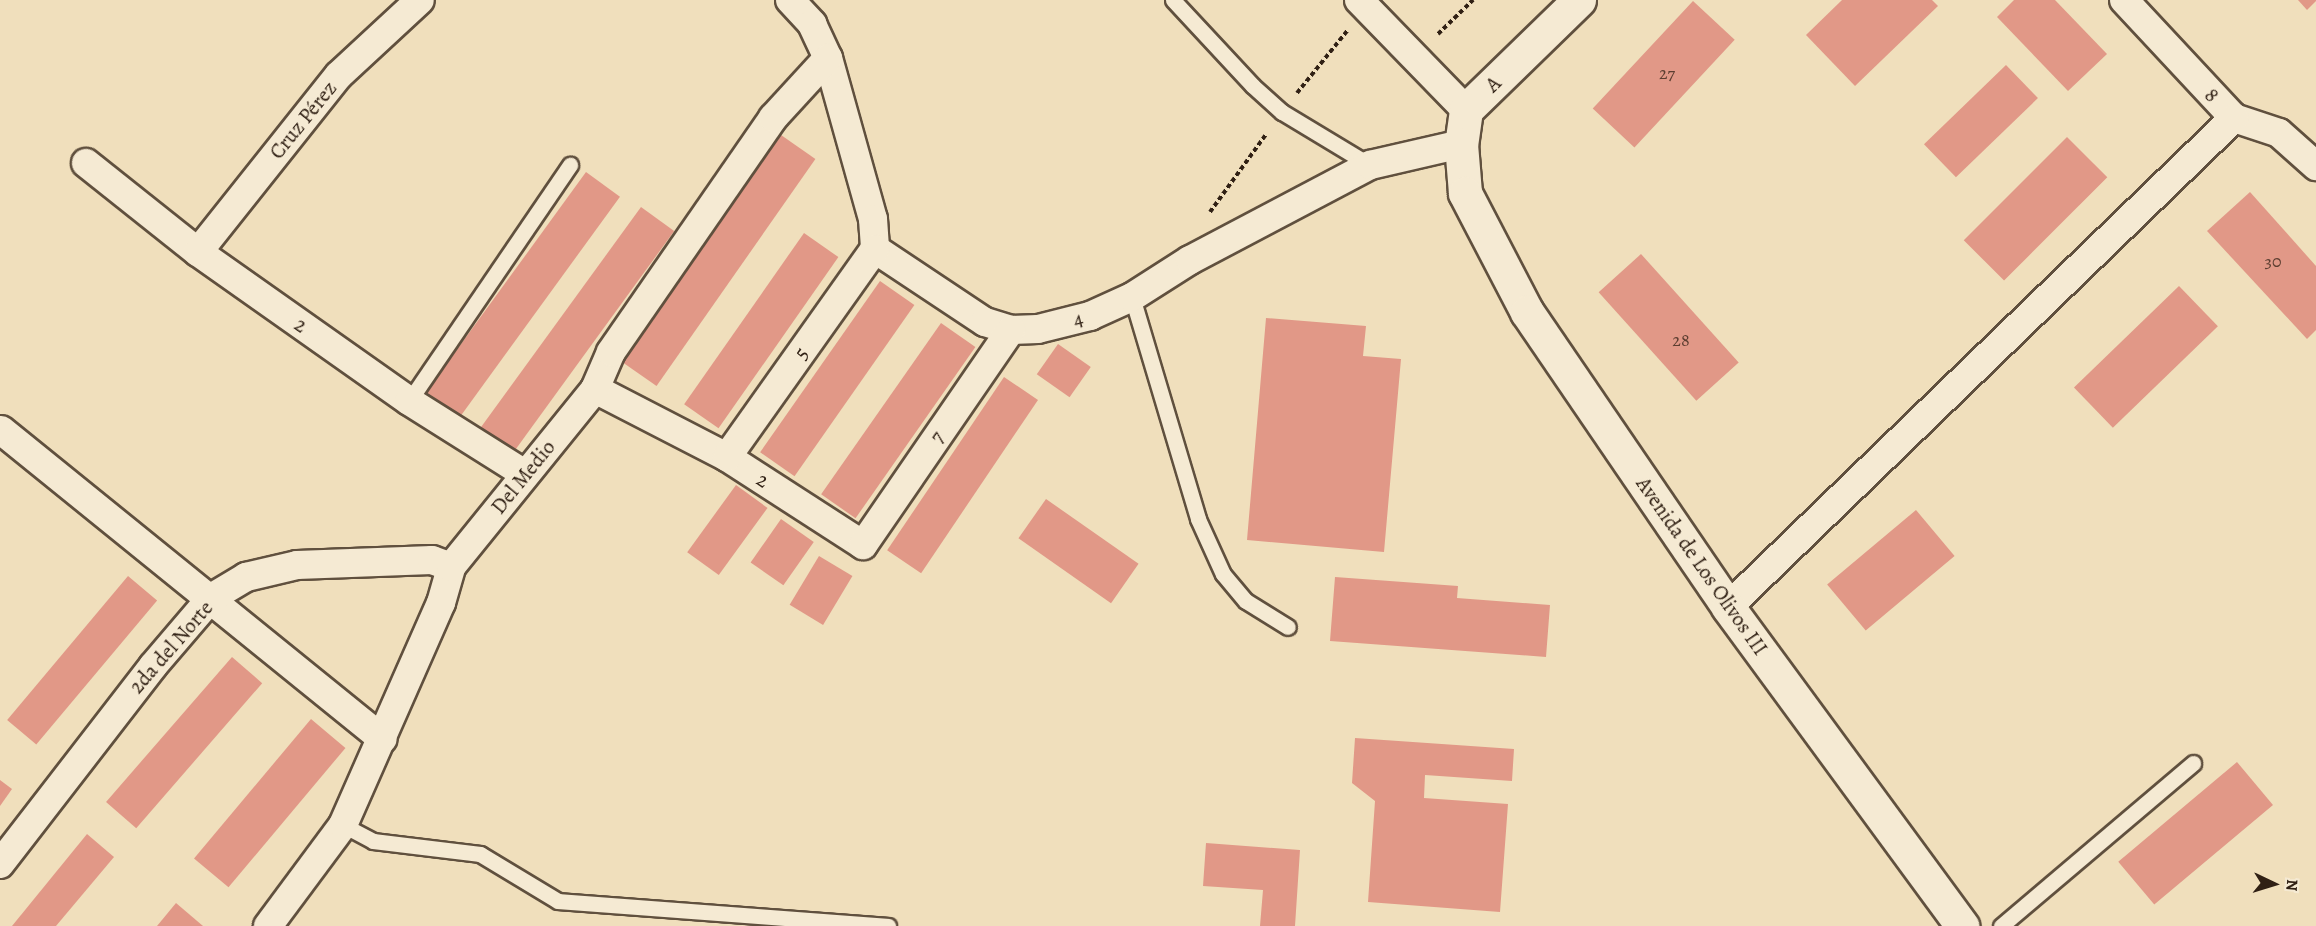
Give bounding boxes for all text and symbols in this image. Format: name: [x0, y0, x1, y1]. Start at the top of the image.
house number: 27: [1659, 62, 1675, 84]
street label: A: [1480, 71, 1506, 97]
street label: Cruz Pérez: [264, 76, 342, 164]
street label: 8: [2199, 83, 2225, 107]
house number: 30: [2264, 250, 2282, 272]
street label: 4: [1070, 306, 1086, 332]
street label: 2: [290, 312, 312, 338]
house number: 28: [1672, 329, 1690, 351]
street label: 5: [788, 342, 814, 364]
street label: 7: [924, 426, 950, 448]
street label: Del Medio: [486, 435, 560, 519]
street label: 2: [752, 467, 774, 493]
street label: Avenida de Los Olivos III: [1631, 472, 1773, 660]
street label: 2da del Norte: [124, 595, 218, 699]
north arrow: [2244, 854, 2304, 914]
text: N: [2281, 879, 2303, 892]

